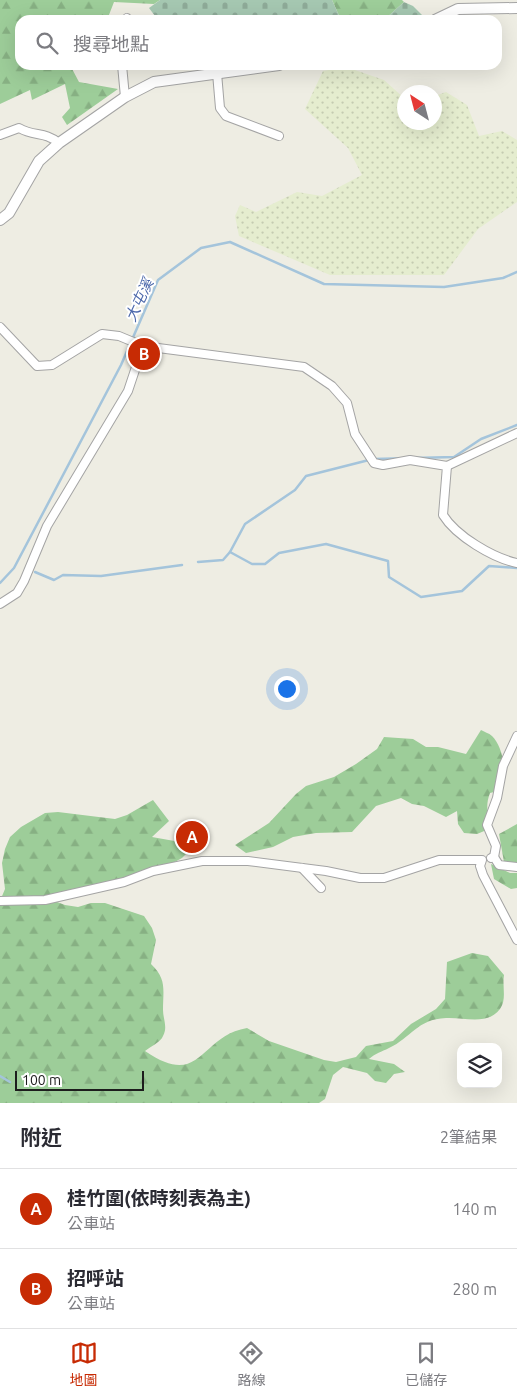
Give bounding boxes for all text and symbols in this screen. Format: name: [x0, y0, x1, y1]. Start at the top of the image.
search box: [15, 15, 502, 70]
icon: search: [33, 29, 61, 57]
text: 搜尋地點: [73, 33, 149, 55]
north arrow: [397, 85, 442, 130]
water label: 大屯溪: [122, 274, 157, 324]
pin: B: [128, 335, 160, 373]
your location: [274, 676, 300, 702]
pin: A: [176, 818, 208, 856]
map controls: [457, 1043, 502, 1088]
button: layers: [457, 1043, 502, 1088]
scale bar: [15, 1068, 144, 1091]
text: 100 m: [22, 1072, 61, 1088]
text: 附近: [20, 1125, 62, 1149]
text: 2筆結果: [440, 1128, 497, 1146]
text: 桂竹圍(依時刻表為主): [67, 1187, 251, 1209]
text: A: [30, 1200, 42, 1218]
text: 140 m: [452, 1200, 497, 1218]
text: 公車站: [67, 1214, 115, 1232]
text: 招呼站: [67, 1267, 124, 1289]
text: B: [31, 1280, 41, 1298]
text: 280 m: [452, 1280, 497, 1298]
text: 公車站: [67, 1294, 115, 1312]
tab: 地圖: [70, 1339, 98, 1389]
tab: 路線: [237, 1339, 265, 1389]
tab: 已儲存: [405, 1339, 447, 1389]

